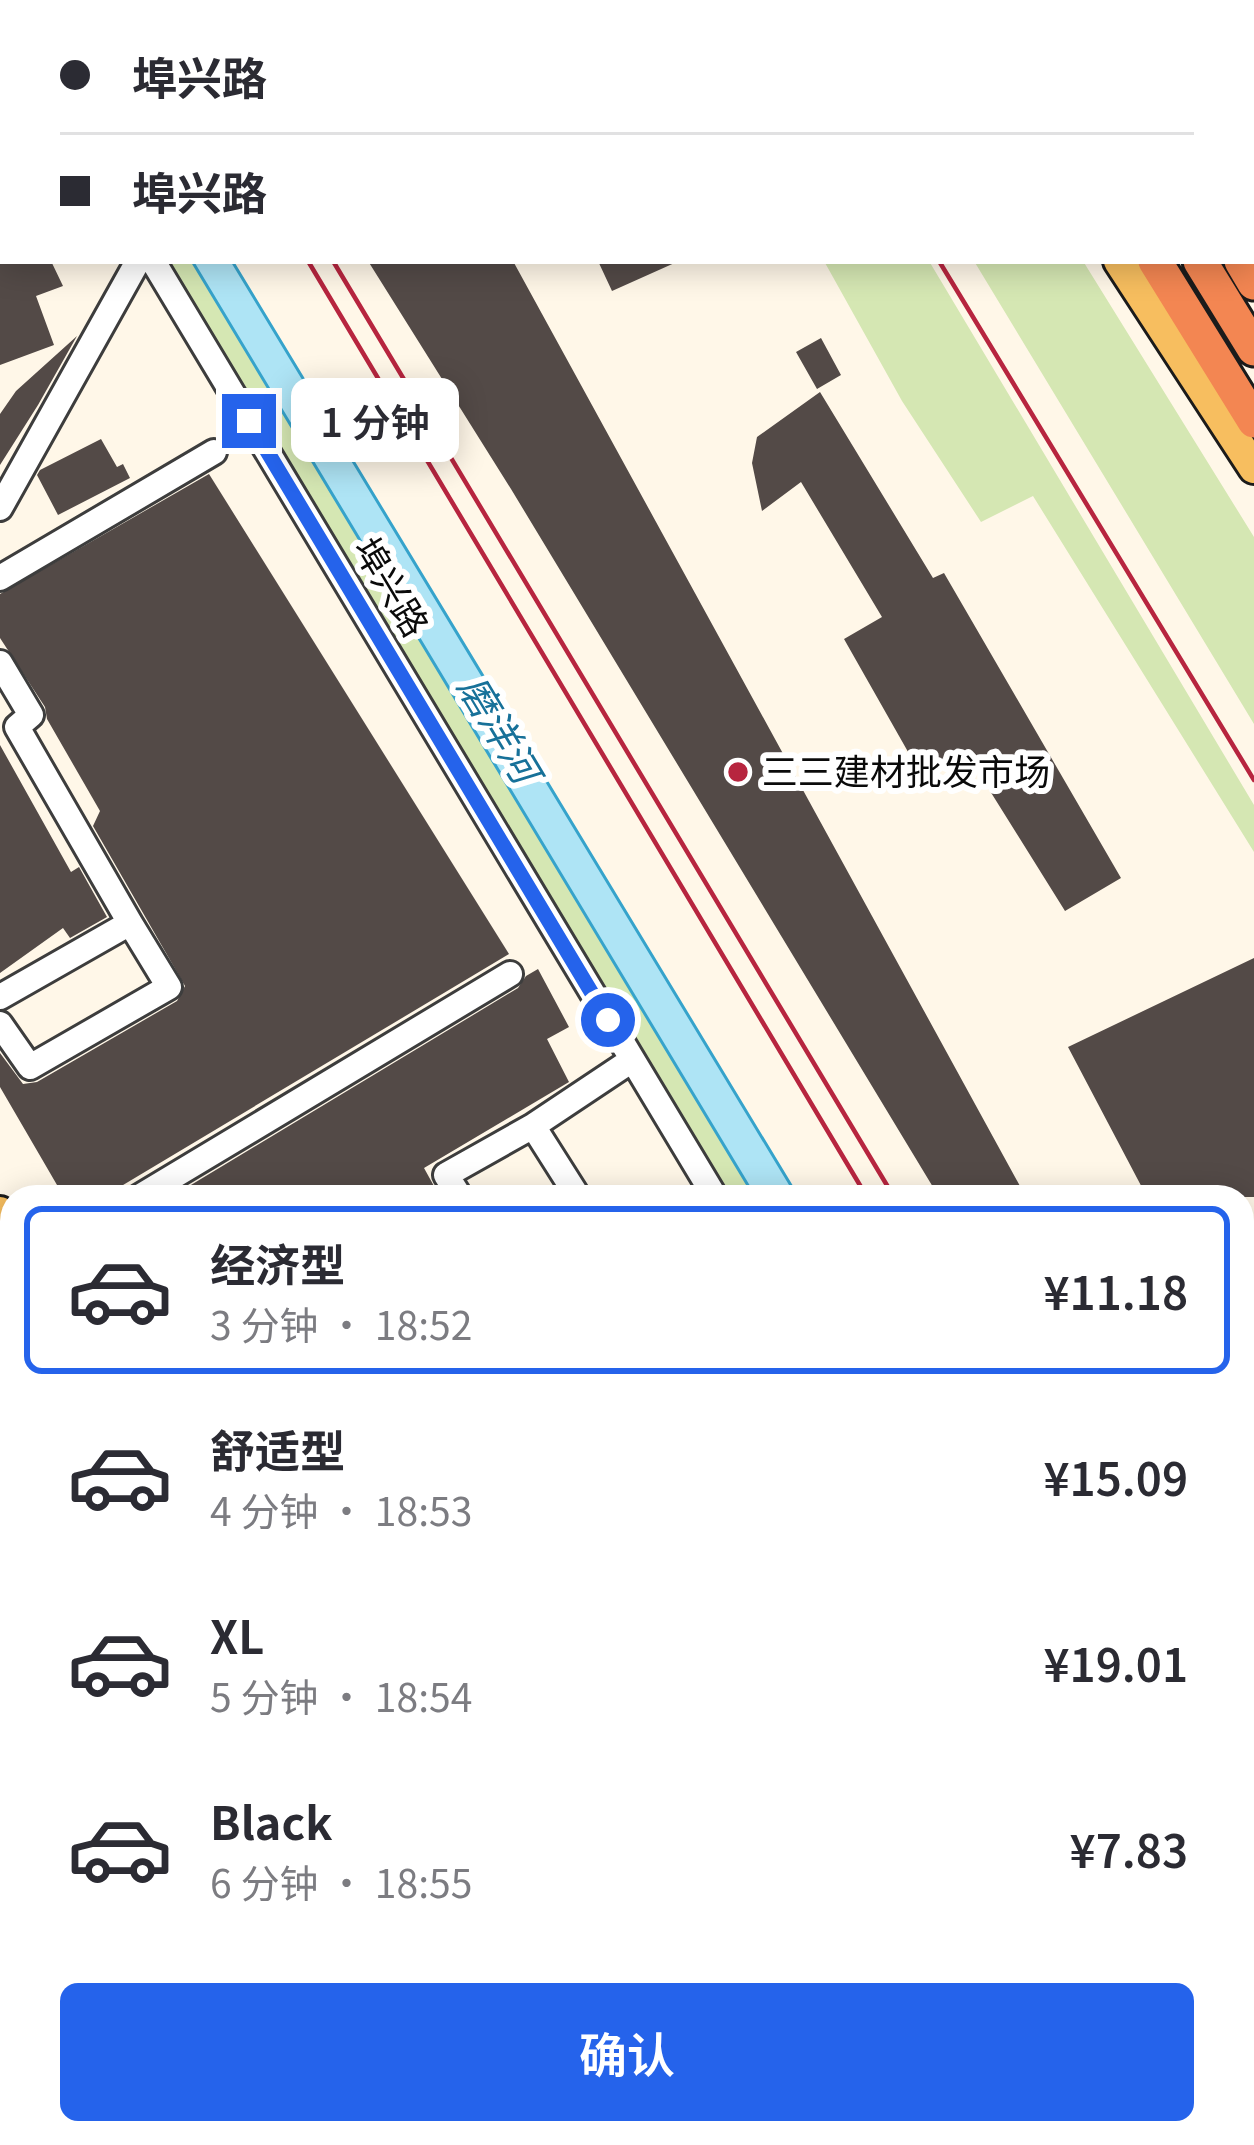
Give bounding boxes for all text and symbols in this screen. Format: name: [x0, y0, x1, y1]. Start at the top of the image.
text: 埠兴路: [132, 43, 267, 108]
text: 埠兴路: [132, 158, 267, 223]
callout: 1 分钟: [291, 379, 459, 463]
text: 1 分钟: [320, 392, 430, 448]
route end: [222, 394, 276, 448]
street label: 埠兴路: [343, 526, 444, 645]
water label: 磨洋河: [447, 663, 559, 798]
place label: 三三建材批发市场: [762, 743, 1050, 795]
marker: 三三建材批发市场: [725, 759, 751, 785]
route start: [581, 993, 635, 1047]
text: 经济型: [210, 1230, 345, 1295]
icon: car: [66, 1236, 174, 1344]
text: ¥11.18: [1044, 1258, 1188, 1323]
text: 3 分钟 · 18:52: [210, 1295, 472, 1351]
text: 舒适型: [210, 1416, 345, 1481]
icon: car: [66, 1422, 174, 1530]
text: ¥15.09: [1044, 1444, 1188, 1509]
text: 4 分钟 · 18:53: [210, 1481, 472, 1537]
text: XL: [210, 1602, 264, 1667]
icon: car: [66, 1608, 174, 1716]
text: ¥19.01: [1044, 1630, 1188, 1695]
text: 5 分钟 · 18:54: [210, 1667, 472, 1723]
text: Black: [210, 1788, 332, 1853]
icon: car: [66, 1794, 174, 1902]
text: ¥7.83: [1070, 1816, 1188, 1881]
text: 6 分钟 · 18:55: [210, 1853, 472, 1909]
button: 确认: [60, 1983, 1194, 2121]

